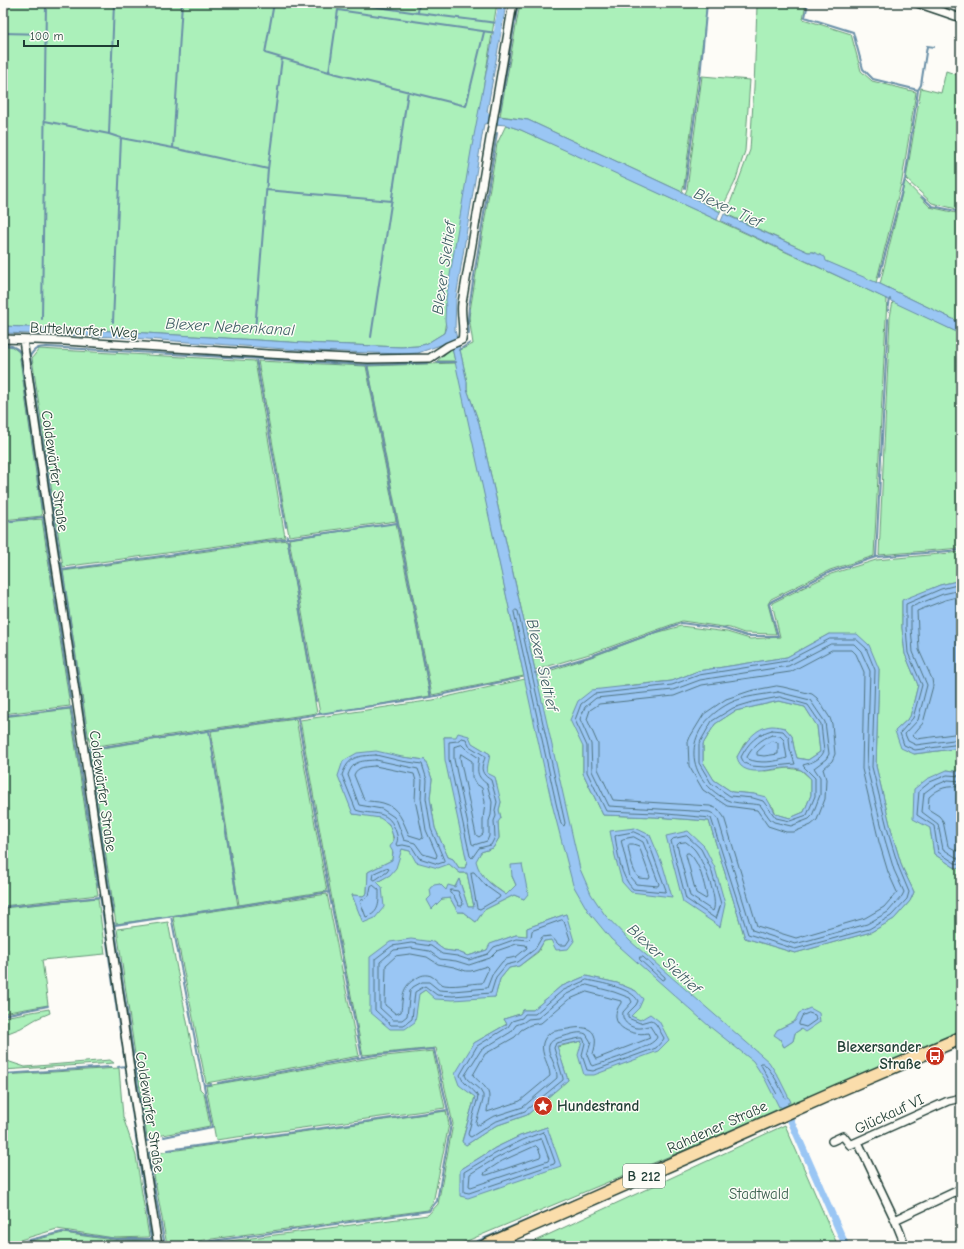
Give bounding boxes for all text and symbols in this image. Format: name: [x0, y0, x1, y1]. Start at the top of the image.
scale bar: [24, 22, 118, 48]
text: 100 m: [30, 29, 63, 43]
water label: Blexer Tief: [691, 184, 767, 233]
water label: Blexer Sieltief: [429, 218, 460, 316]
water label: Blexer Nebenkanal: [165, 315, 296, 339]
street label: Buttelwarfer Weg: [30, 318, 138, 342]
street label: Coldewärfer Straße: [38, 409, 72, 533]
water label: Blexer Sieltief: [523, 617, 562, 715]
street label: Coldewärfer Straße: [86, 729, 120, 853]
water label: Blexer Sieltief: [623, 920, 706, 999]
place label: Blexersander Straße: [837, 1038, 921, 1073]
bus stop icon: Blexersander Straße: [924, 1045, 946, 1067]
street label: Coldewärfer Straße: [132, 1050, 169, 1174]
street label: Glückauf VI: [851, 1090, 927, 1138]
place icon: Hundestrand: [532, 1095, 554, 1117]
place label: Hundestrand: [557, 1097, 639, 1115]
street label: Rahdener Straße: [664, 1097, 771, 1157]
road number: B 212: [623, 1164, 665, 1188]
park label: Stadtwald: [729, 1185, 789, 1203]

